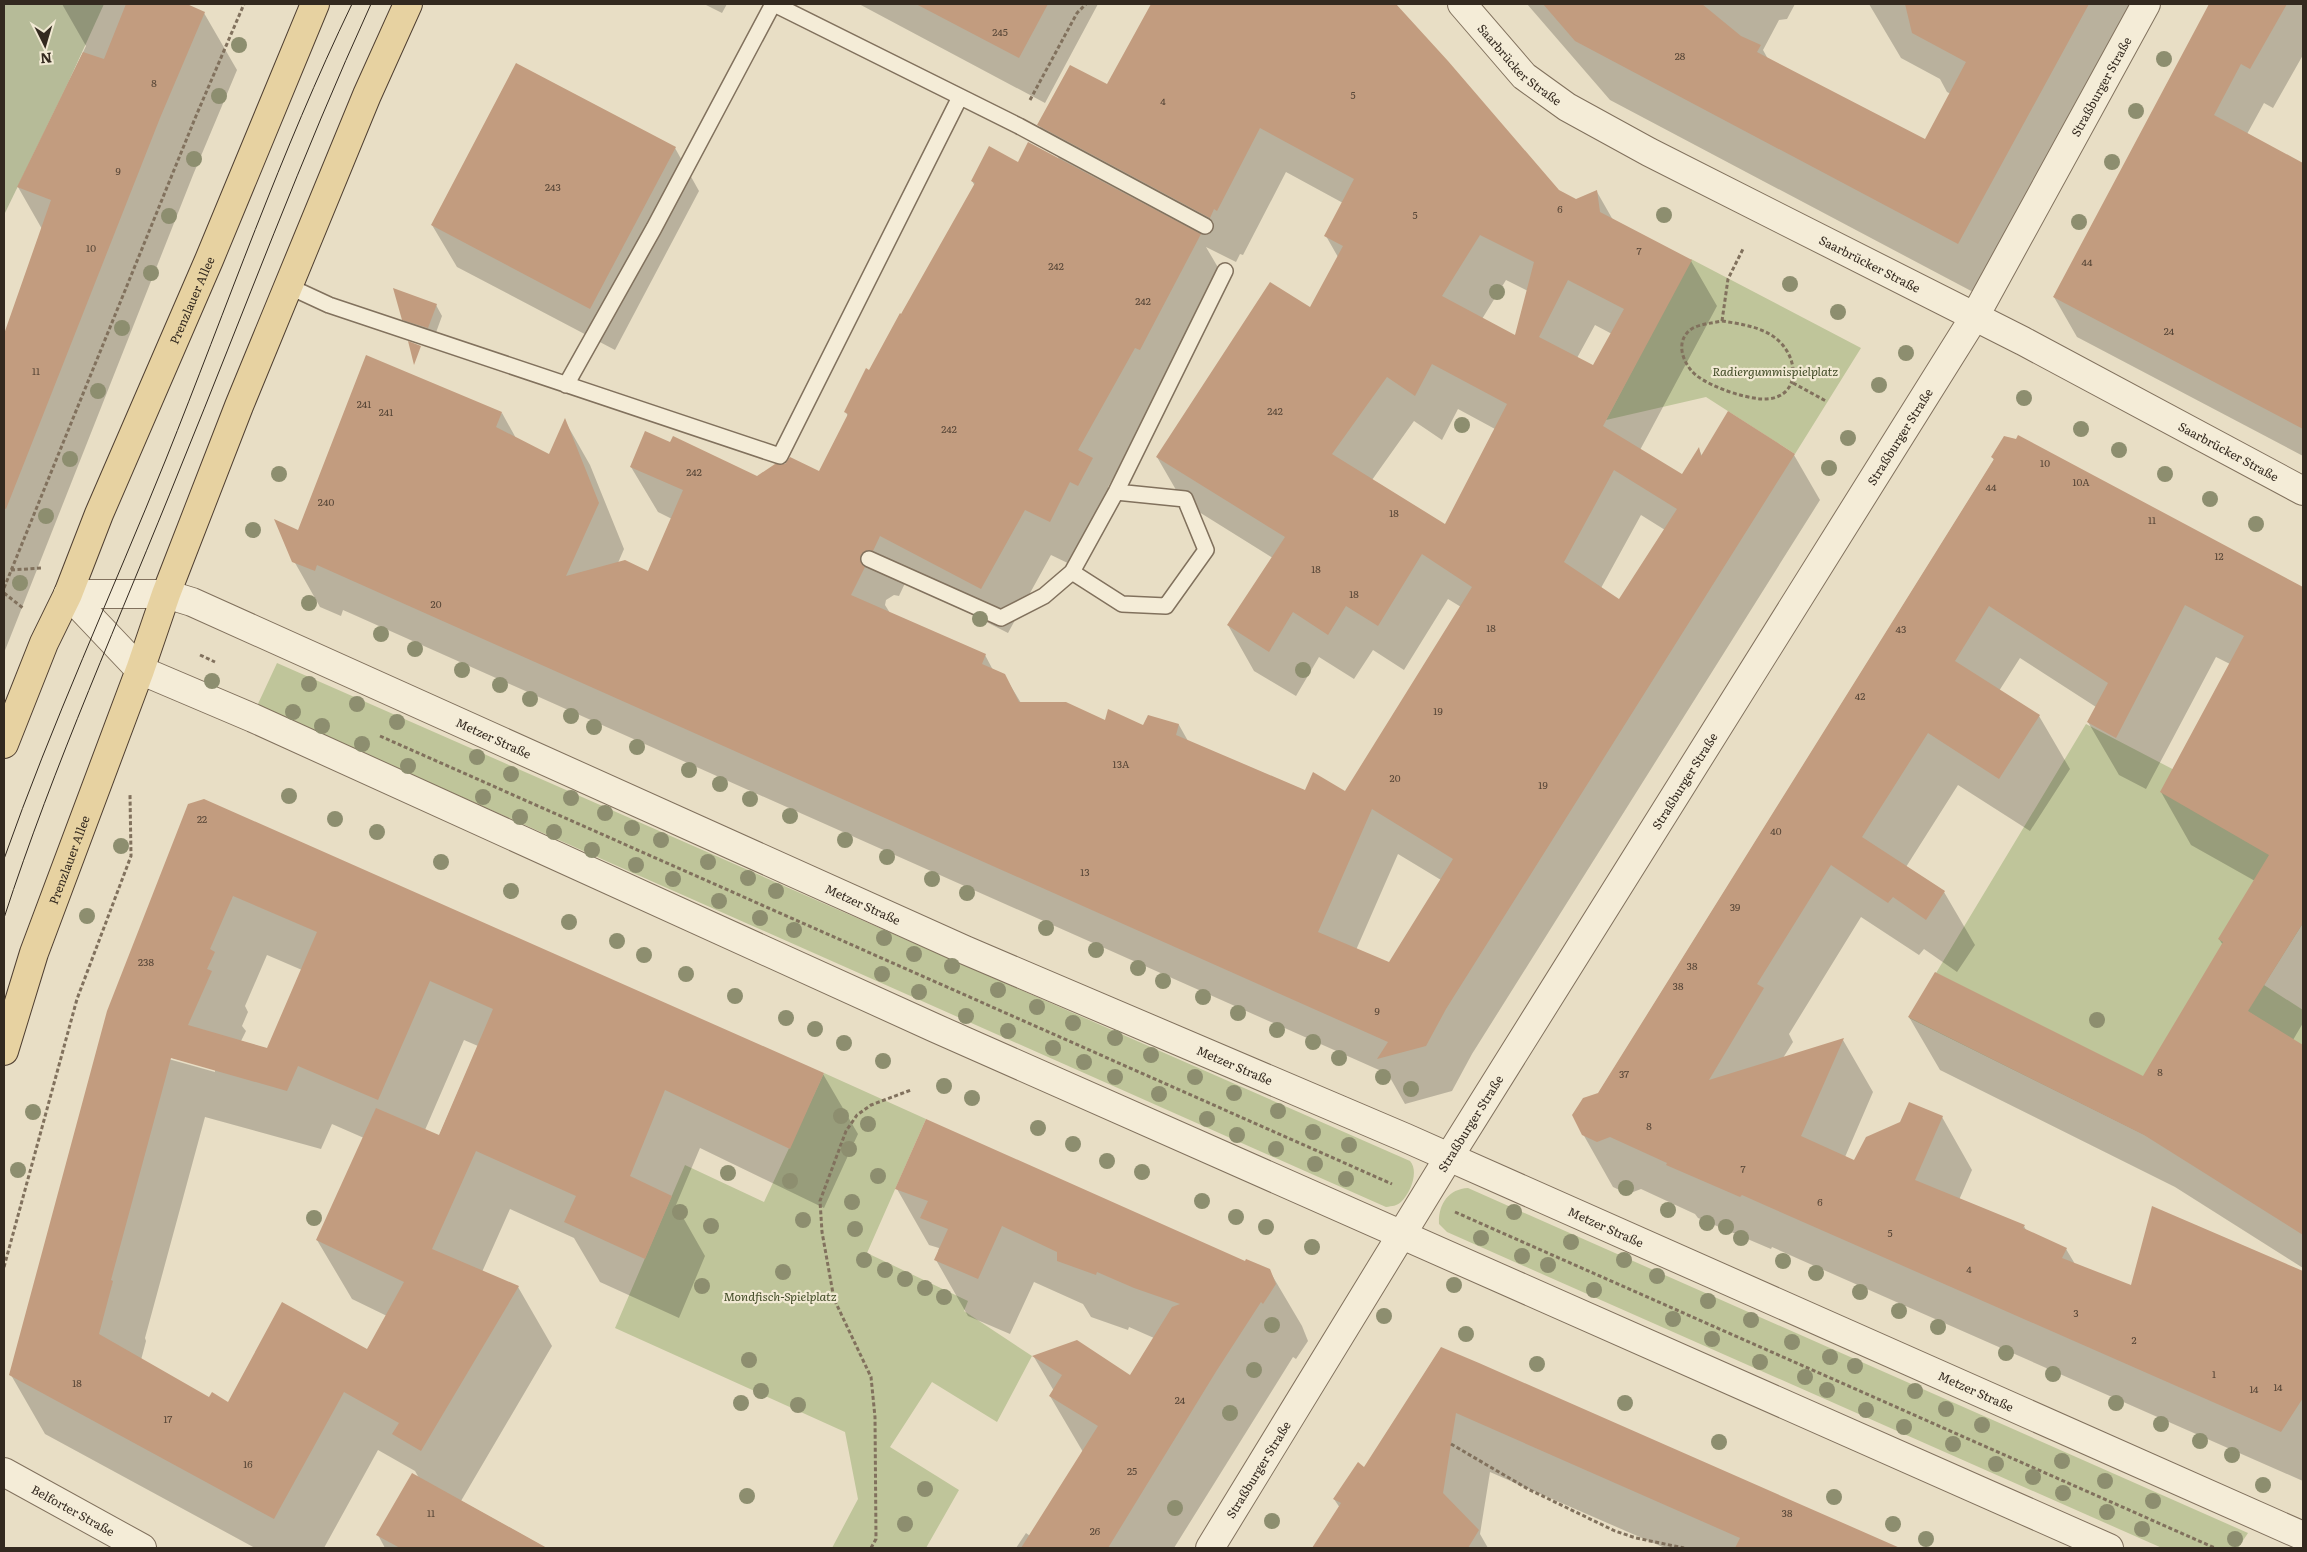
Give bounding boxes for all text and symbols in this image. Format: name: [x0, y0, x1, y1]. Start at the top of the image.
north arrow: [20, 20, 70, 70]
street label: Saarbrücker Straße: [1474, 20, 1565, 109]
house number: 245: [992, 24, 1008, 39]
street label: Straßburger Straße: [2066, 33, 2135, 140]
text: N: [39, 48, 53, 69]
house number: 28: [1675, 48, 1686, 63]
house number: 8: [151, 75, 157, 90]
house number: 5: [1350, 87, 1356, 102]
house number: 4: [1160, 93, 1166, 108]
house number: 9: [115, 163, 121, 178]
house number: 243: [545, 179, 561, 194]
house number: 6: [1557, 201, 1563, 216]
house number: 5: [1412, 207, 1418, 222]
street label: Saarbrücker Straße: [1816, 230, 1924, 297]
house number: 10: [86, 240, 96, 255]
house number: 7: [1636, 243, 1642, 258]
street label: Prenzlauer Allee: [165, 254, 219, 347]
house number: 44: [2081, 254, 2093, 269]
house number: 242: [1048, 258, 1064, 273]
house number: 242: [1135, 293, 1151, 308]
house number: 24: [2164, 323, 2175, 338]
park label: Radiergummispielplatz: [1712, 362, 1838, 380]
house number: 11: [32, 363, 40, 378]
street label: Straßburger Straße: [1862, 385, 1937, 489]
house number: 241: [357, 396, 371, 411]
house number: 242: [1267, 403, 1283, 418]
house number: 241: [379, 404, 393, 419]
street label: Saarbrücker Straße: [2175, 417, 2282, 485]
house number: 242: [941, 421, 957, 436]
house number: 10: [2040, 455, 2050, 470]
house number: 242: [686, 464, 702, 479]
house number: 10A: [2072, 474, 2090, 489]
house number: 44: [1985, 479, 1997, 494]
house number: 240: [318, 494, 334, 509]
house number: 18: [1389, 505, 1399, 520]
house number: 11: [2148, 512, 2156, 527]
house number: 12: [2214, 548, 2224, 563]
house number: 18: [1311, 561, 1321, 576]
house number: 18: [1349, 586, 1359, 601]
house number: 20: [431, 596, 442, 611]
house number: 18: [1486, 620, 1496, 635]
house number: 43: [1896, 621, 1906, 636]
house number: 42: [1855, 688, 1865, 703]
house number: 19: [1433, 703, 1443, 718]
street label: Metzer Straße: [453, 713, 534, 763]
street label: Straßburger Straße: [1647, 729, 1721, 833]
house number: 13A: [1113, 756, 1130, 771]
house number: 20: [1390, 770, 1401, 785]
house number: 19: [1538, 777, 1548, 792]
house number: 22: [197, 811, 207, 826]
street label: Prenzlauer Allee: [44, 813, 94, 907]
house number: 40: [1770, 823, 1782, 838]
house number: 13: [1080, 864, 1090, 879]
street label: Metzer Straße: [822, 879, 904, 929]
house number: 39: [1730, 899, 1740, 914]
house number: 238: [138, 954, 154, 969]
house number: 38: [1687, 958, 1698, 973]
house number: 38: [1673, 978, 1684, 993]
house number: 9: [1374, 1003, 1380, 1018]
street label: Metzer Straße: [1194, 1041, 1275, 1089]
house number: 8: [2157, 1064, 2163, 1079]
house number: 37: [1619, 1066, 1629, 1081]
street label: Straßburger Straße: [1433, 1071, 1507, 1175]
house number: 8: [1646, 1118, 1652, 1133]
house number: 7: [1740, 1161, 1746, 1176]
house number: 6: [1817, 1194, 1823, 1209]
street label: Metzer Straße: [1565, 1202, 1647, 1251]
house number: 5: [1887, 1225, 1893, 1240]
house number: 4: [1966, 1261, 1972, 1276]
park label: Mondfisch-Spielplatz: [724, 1287, 837, 1305]
house number: 3: [2073, 1305, 2079, 1320]
house number: 2: [2131, 1332, 2137, 1347]
street label: Metzer Straße: [1935, 1366, 2017, 1416]
house number: 1: [2212, 1366, 2216, 1381]
house number: 18: [72, 1375, 82, 1390]
house number: 14: [2273, 1379, 2283, 1394]
house number: 14: [2249, 1381, 2259, 1396]
house number: 24: [1175, 1392, 1186, 1407]
house number: 17: [164, 1411, 172, 1426]
street label: Straßburger Straße: [1221, 1417, 1295, 1522]
house number: 16: [243, 1456, 253, 1471]
house number: 25: [1127, 1463, 1137, 1478]
street label: Belforter Straße: [28, 1480, 118, 1540]
house number: 11: [427, 1505, 435, 1520]
house number: 38: [1782, 1505, 1793, 1520]
house number: 26: [1090, 1523, 1101, 1538]

